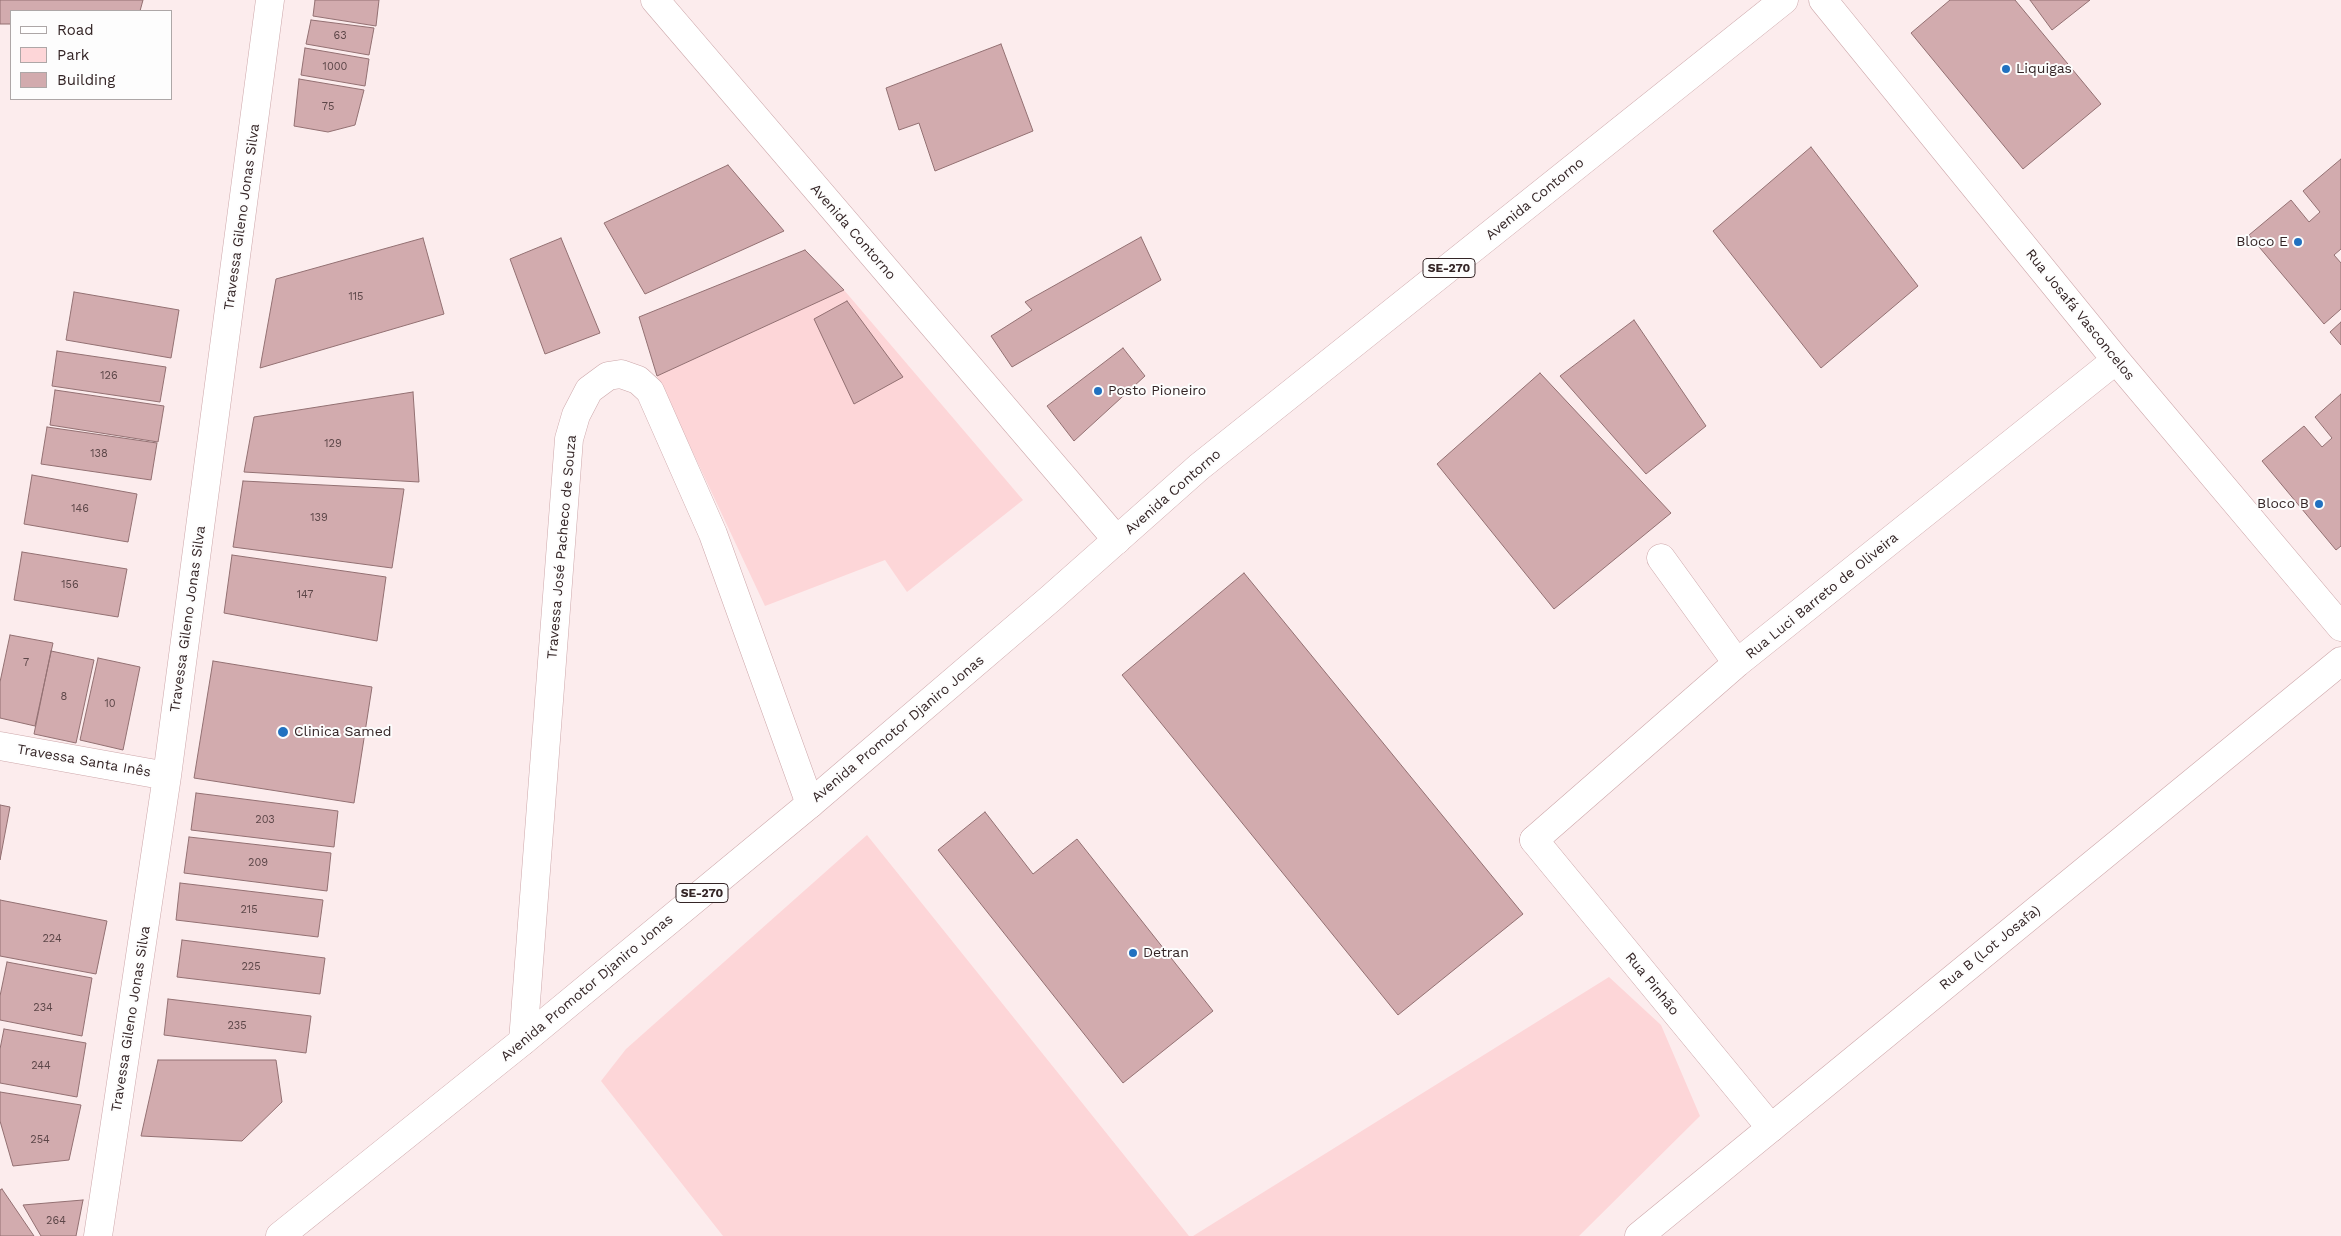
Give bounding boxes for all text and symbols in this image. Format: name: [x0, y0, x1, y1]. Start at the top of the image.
legend: [10, 10, 172, 100]
text: Road: [57, 21, 94, 39]
house number: 63: [333, 29, 347, 43]
text: Park: [57, 46, 89, 64]
house number: 1000: [323, 60, 347, 74]
place label: Liquigas: [2016, 61, 2072, 77]
marker: Liquigas: [2000, 63, 2012, 75]
text: Building: [57, 71, 115, 89]
house number: 75: [322, 100, 334, 114]
street label: Travessa Gileno Jonas Silva: [221, 123, 263, 311]
street label: Avenida Contorno: [1482, 154, 1588, 244]
street label: Avenida Contorno: [807, 181, 899, 283]
place label: Bloco E: [2236, 234, 2288, 250]
marker: Bloco E: [2292, 236, 2304, 248]
street label: Rua Josafá Vasconcelos: [2022, 246, 2138, 384]
road number: SE-270: [1423, 258, 1475, 278]
house number: 115: [349, 290, 363, 304]
house number: 126: [100, 369, 118, 383]
place label: Posto Pioneiro: [1108, 383, 1206, 399]
marker: Posto Pioneiro: [1092, 385, 1104, 397]
street label: Travessa José Pacheco de Souza: [544, 434, 580, 660]
house number: 129: [324, 437, 342, 451]
street label: Avenida Contorno: [1122, 446, 1224, 538]
house number: 138: [90, 447, 108, 461]
place label: Bloco B: [2257, 496, 2309, 512]
marker: Bloco B: [2313, 498, 2325, 510]
house number: 146: [71, 502, 89, 516]
house number: 139: [310, 511, 328, 525]
street label: Travessa Gileno Jonas Silva: [167, 525, 209, 713]
street label: Rua Luci Barreto de Oliveira: [1742, 529, 1902, 663]
house number: 156: [61, 578, 79, 592]
house number: 147: [297, 588, 313, 602]
street label: Avenida Promotor Djaniro Jonas: [808, 652, 988, 806]
house number: 7: [23, 656, 29, 670]
house number: 8: [61, 690, 67, 704]
house number: 10: [104, 697, 116, 711]
place label: Clinica Samed: [294, 724, 391, 740]
marker: Clinica Samed: [276, 725, 290, 739]
street label: Travessa Santa Inês: [16, 741, 152, 781]
house number: 203: [255, 813, 275, 827]
house number: 209: [248, 856, 268, 870]
road number: SE-270: [676, 884, 728, 902]
street label: Rua B (Lot Josafa): [1936, 902, 2044, 994]
house number: 215: [240, 903, 258, 917]
street label: Avenida Promotor Djaniro Jonas: [497, 911, 677, 1065]
street label: Travessa Gileno Jonas Silva: [108, 925, 154, 1113]
house number: 224: [42, 932, 62, 946]
place label: Detran: [1143, 945, 1189, 961]
marker: Detran: [1127, 947, 1139, 959]
street label: Rua Pinhão: [1621, 949, 1683, 1019]
house number: 225: [241, 960, 261, 974]
house number: 234: [33, 1001, 53, 1015]
house number: 235: [227, 1019, 247, 1033]
house number: 244: [31, 1059, 51, 1073]
house number: 254: [30, 1133, 50, 1147]
house number: 264: [46, 1214, 66, 1228]

